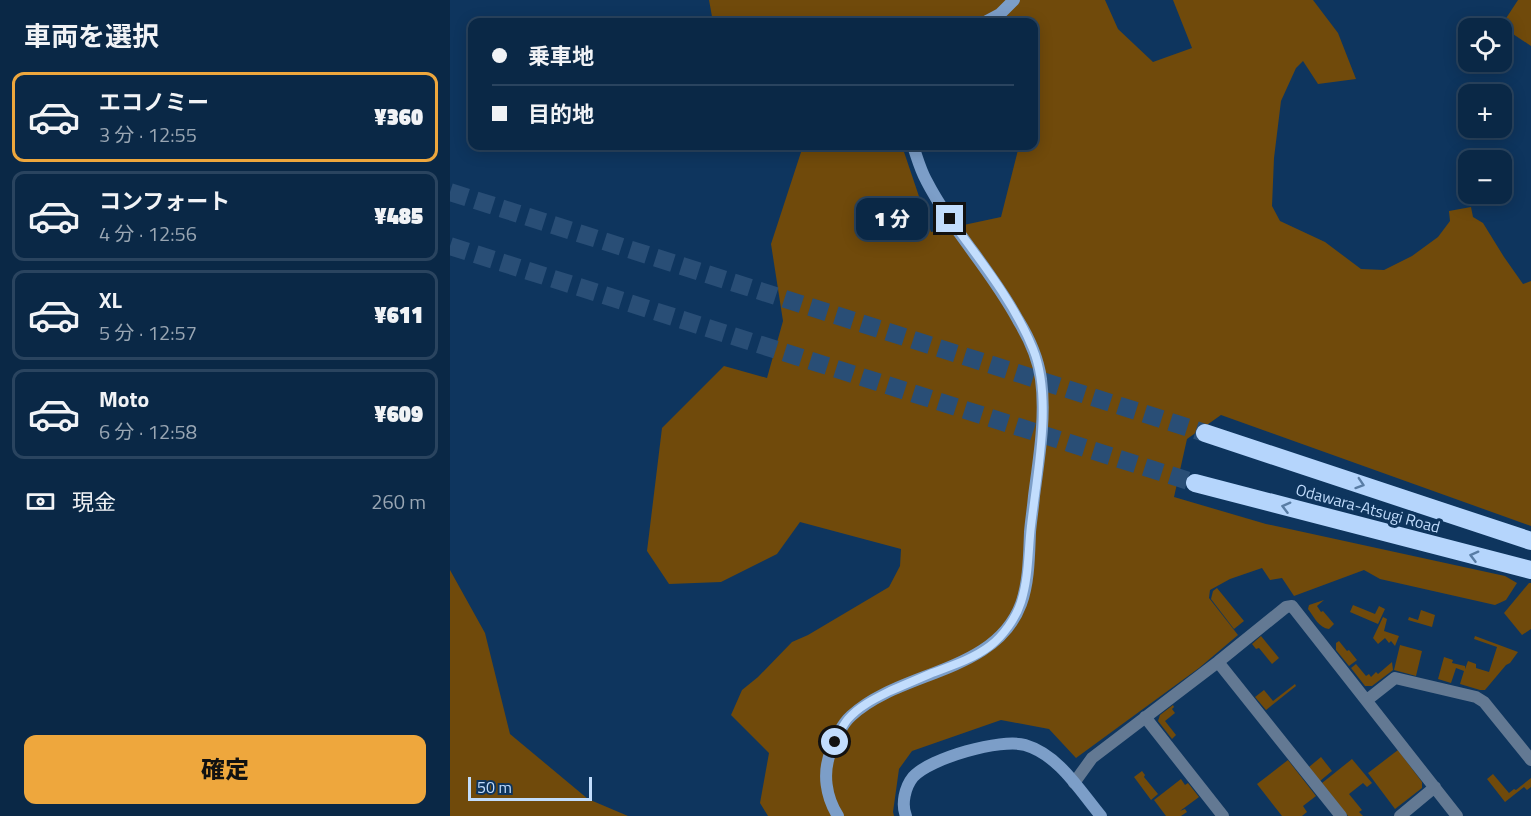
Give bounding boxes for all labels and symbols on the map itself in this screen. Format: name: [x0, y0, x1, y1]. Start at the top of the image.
callout: 1 分: [857, 198, 929, 240]
route end: [936, 205, 963, 232]
street label: Odawara-Atsugi Road: [1293, 477, 1443, 539]
one-way arrow: [1354, 477, 1365, 489]
one-way arrow: [1281, 501, 1291, 514]
one-way arrow: [1470, 550, 1480, 563]
route start: [821, 728, 848, 755]
scale bar: [468, 774, 592, 802]

